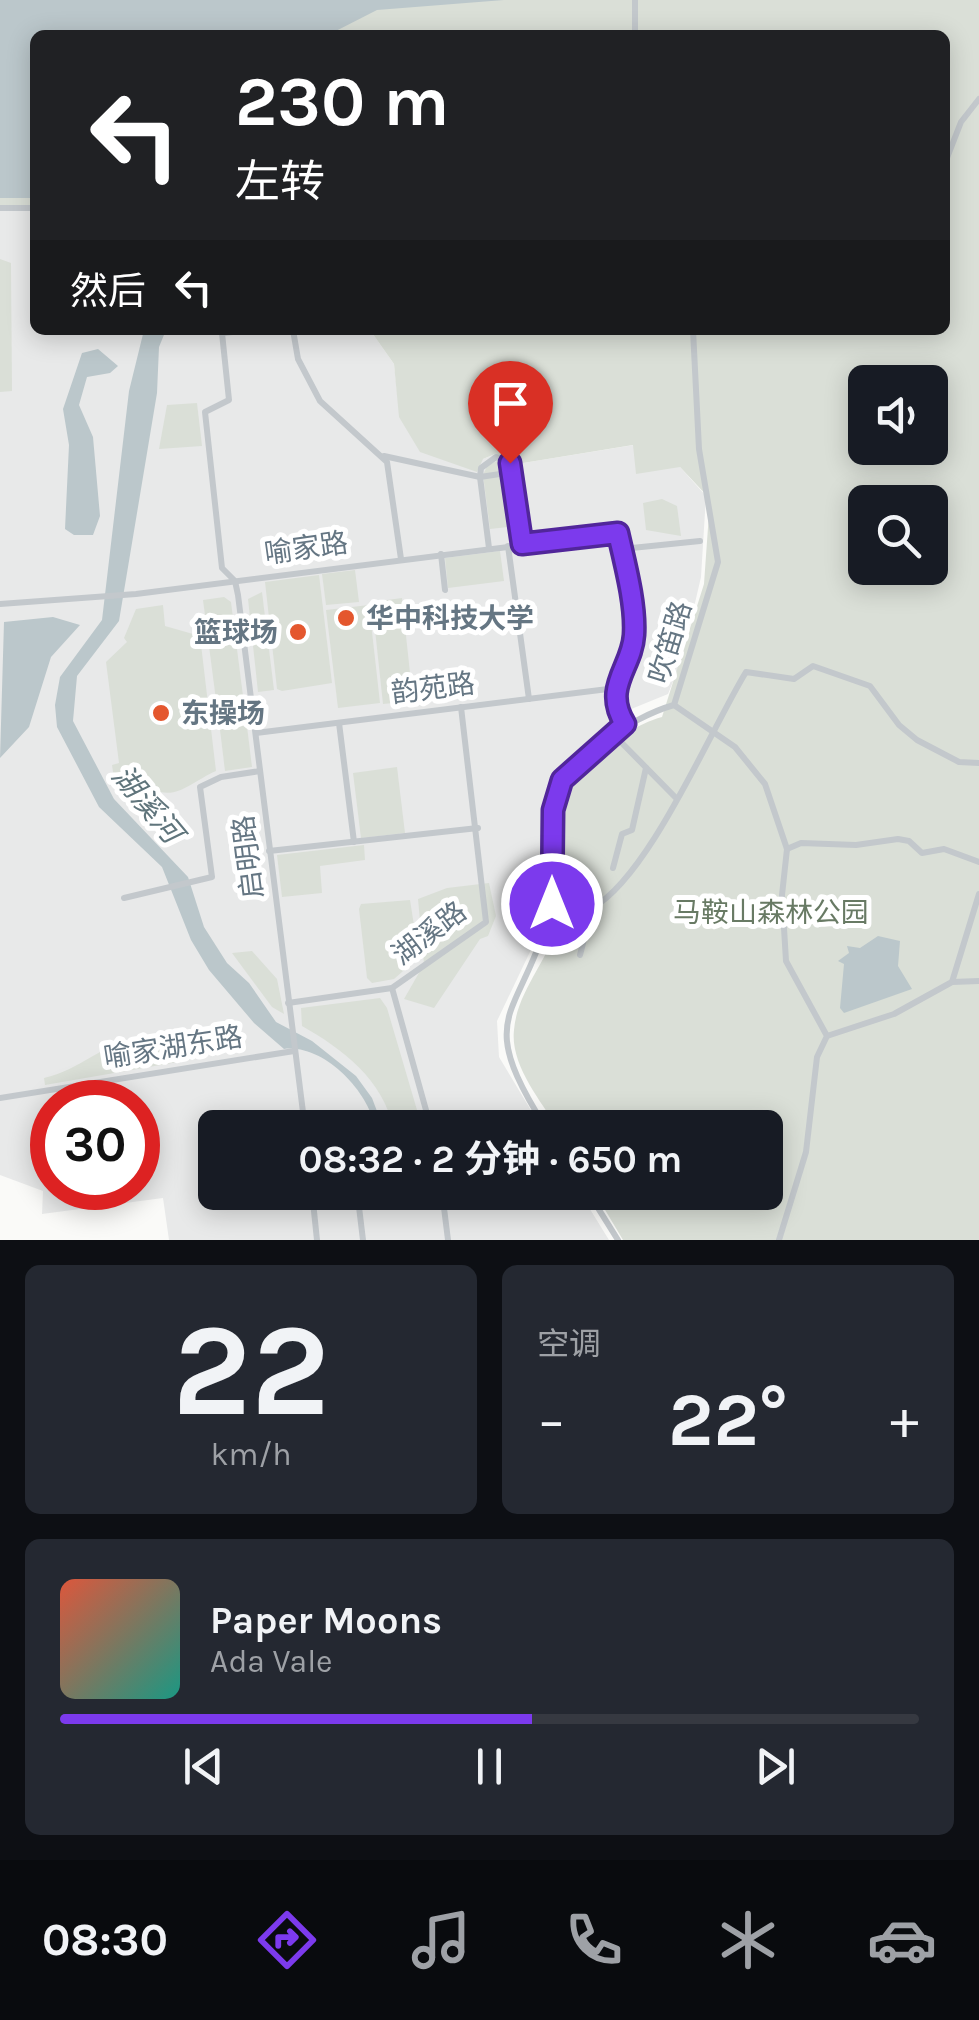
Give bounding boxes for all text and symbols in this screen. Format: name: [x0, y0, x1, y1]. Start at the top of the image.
text: 230 m: [235, 61, 449, 143]
icon: left: [70, 70, 200, 200]
text: 左转: [235, 156, 325, 208]
icon: left: [166, 260, 221, 315]
text: 然后: [70, 269, 146, 314]
pin: [468, 361, 553, 464]
map controls: [848, 365, 948, 585]
button: sound: [848, 365, 948, 465]
icon: arrive: [483, 376, 538, 431]
button: search: [848, 485, 948, 585]
street label: 喻家路: [262, 526, 350, 570]
street label: 吹笛路: [642, 597, 698, 687]
place label: 华中科技大学: [366, 602, 534, 635]
marker: 华中科技大学: [335, 607, 357, 629]
place label: 篮球场: [194, 616, 278, 649]
marker: 篮球场: [287, 621, 309, 643]
street label: 韵苑路: [389, 667, 477, 709]
place label: 东操场: [181, 697, 265, 730]
marker: 东操场: [150, 702, 172, 724]
water label: 湖溪河: [104, 758, 193, 854]
street label: 启明路: [227, 813, 269, 901]
position arrow: [500, 852, 604, 956]
street label: 湖溪路: [386, 895, 472, 971]
park label: 马鞍山森林公园: [673, 896, 869, 929]
street label: 喻家湖东路: [101, 1020, 245, 1074]
speed limit sign: 30: [30, 1080, 160, 1210]
text: 08:32 · 2 分钟 · 650 m: [299, 1137, 682, 1182]
text: 22: [172, 1295, 330, 1447]
text: 空调: [537, 1326, 601, 1363]
text: 22°: [668, 1376, 788, 1464]
text: −: [537, 1388, 566, 1452]
text: +: [890, 1388, 919, 1452]
text: km/h: [210, 1436, 292, 1473]
text: Paper Moons: [210, 1598, 442, 1643]
text: Ada Vale: [210, 1643, 333, 1680]
icon: previous: [176, 1739, 231, 1794]
icon: pause: [462, 1739, 517, 1794]
icon: next: [748, 1739, 803, 1794]
icon: directions: [252, 1905, 322, 1975]
icon: music: [406, 1905, 476, 1975]
icon: phone: [559, 1905, 629, 1975]
icon: climate: [713, 1905, 783, 1975]
icon: car: [867, 1905, 937, 1975]
text: 08:30: [42, 1914, 168, 1966]

